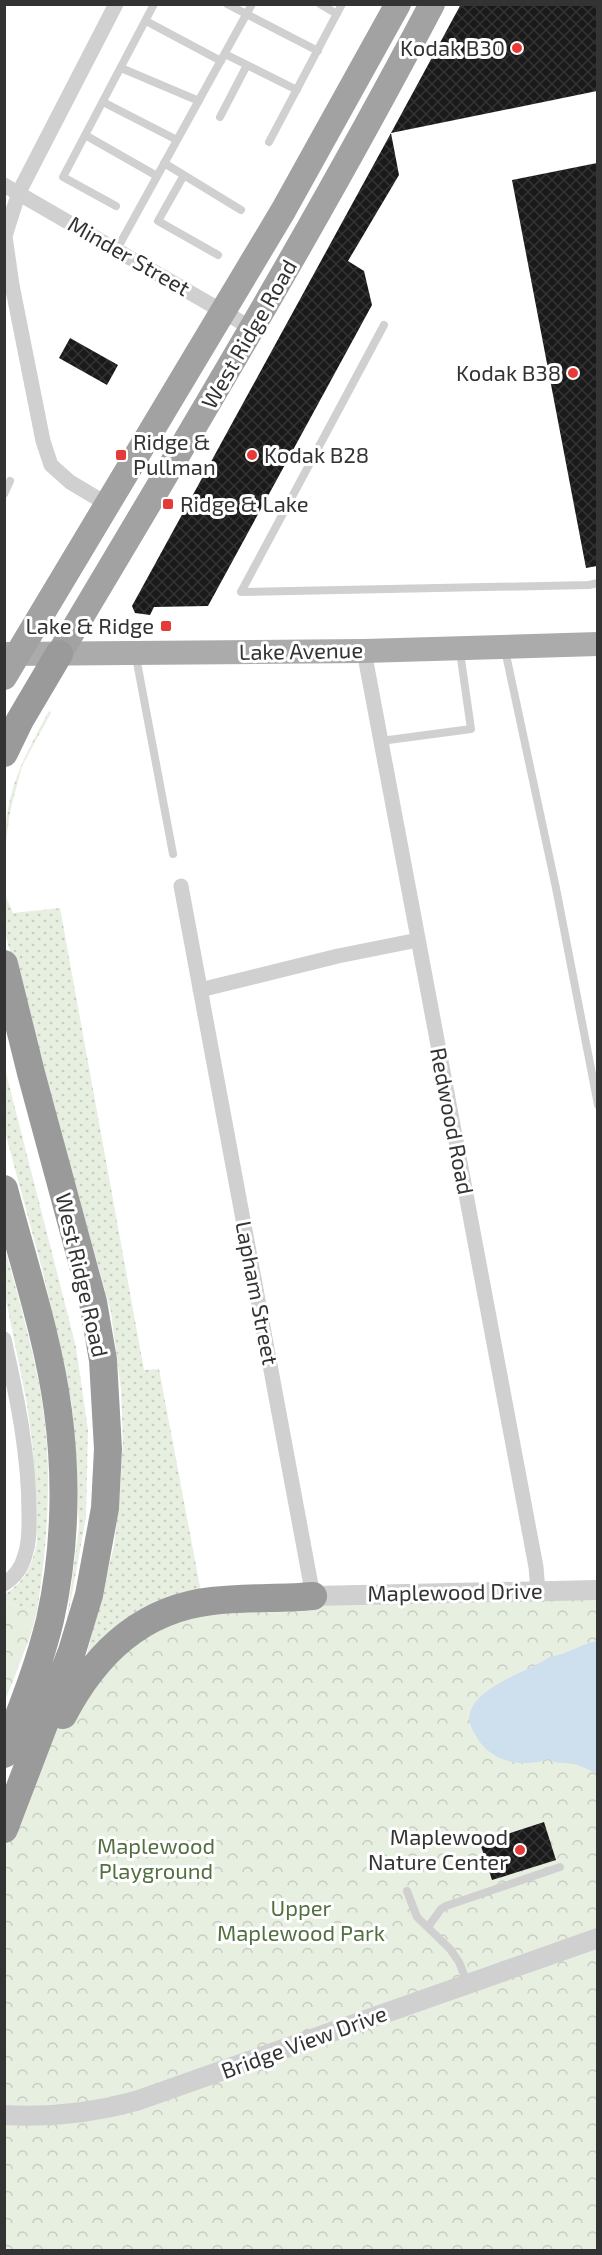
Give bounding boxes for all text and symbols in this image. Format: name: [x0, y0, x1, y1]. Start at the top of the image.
place label: Kodak B30: [400, 34, 505, 60]
marker: Kodak B30: [510, 41, 524, 55]
street label: Minder Street: [64, 210, 195, 300]
street label: West Ridge Road: [195, 254, 301, 413]
place label: Kodak B38: [456, 359, 561, 385]
marker: Kodak B38: [566, 366, 580, 380]
place label: Ridge & Pullman: [133, 428, 216, 479]
place label: Kodak B28: [264, 441, 369, 467]
marker: Ridge & Pullman: [114, 448, 128, 462]
marker: Kodak B28: [245, 448, 259, 462]
place label: Ridge & Lake: [180, 490, 309, 516]
marker: Ridge & Lake: [161, 497, 175, 511]
place label: Lake & Ridge: [25, 612, 154, 638]
marker: Lake & Ridge: [159, 619, 173, 633]
street label: Lake Avenue: [239, 636, 363, 664]
street label: Redwood Road: [426, 1045, 480, 1196]
street label: West Ridge Road: [51, 1190, 115, 1360]
street label: Lapham Street: [231, 1219, 285, 1367]
street label: Maplewood Drive: [367, 1576, 543, 1606]
place label: Maplewood Nature Center: [368, 1823, 508, 1874]
park label: Maplewood Playground: [97, 1832, 215, 1883]
marker: Maplewood Nature Center: [513, 1843, 527, 1857]
park label: Upper Maplewood Park: [217, 1894, 385, 1945]
street label: Bridge View Drive: [217, 1999, 390, 2083]

